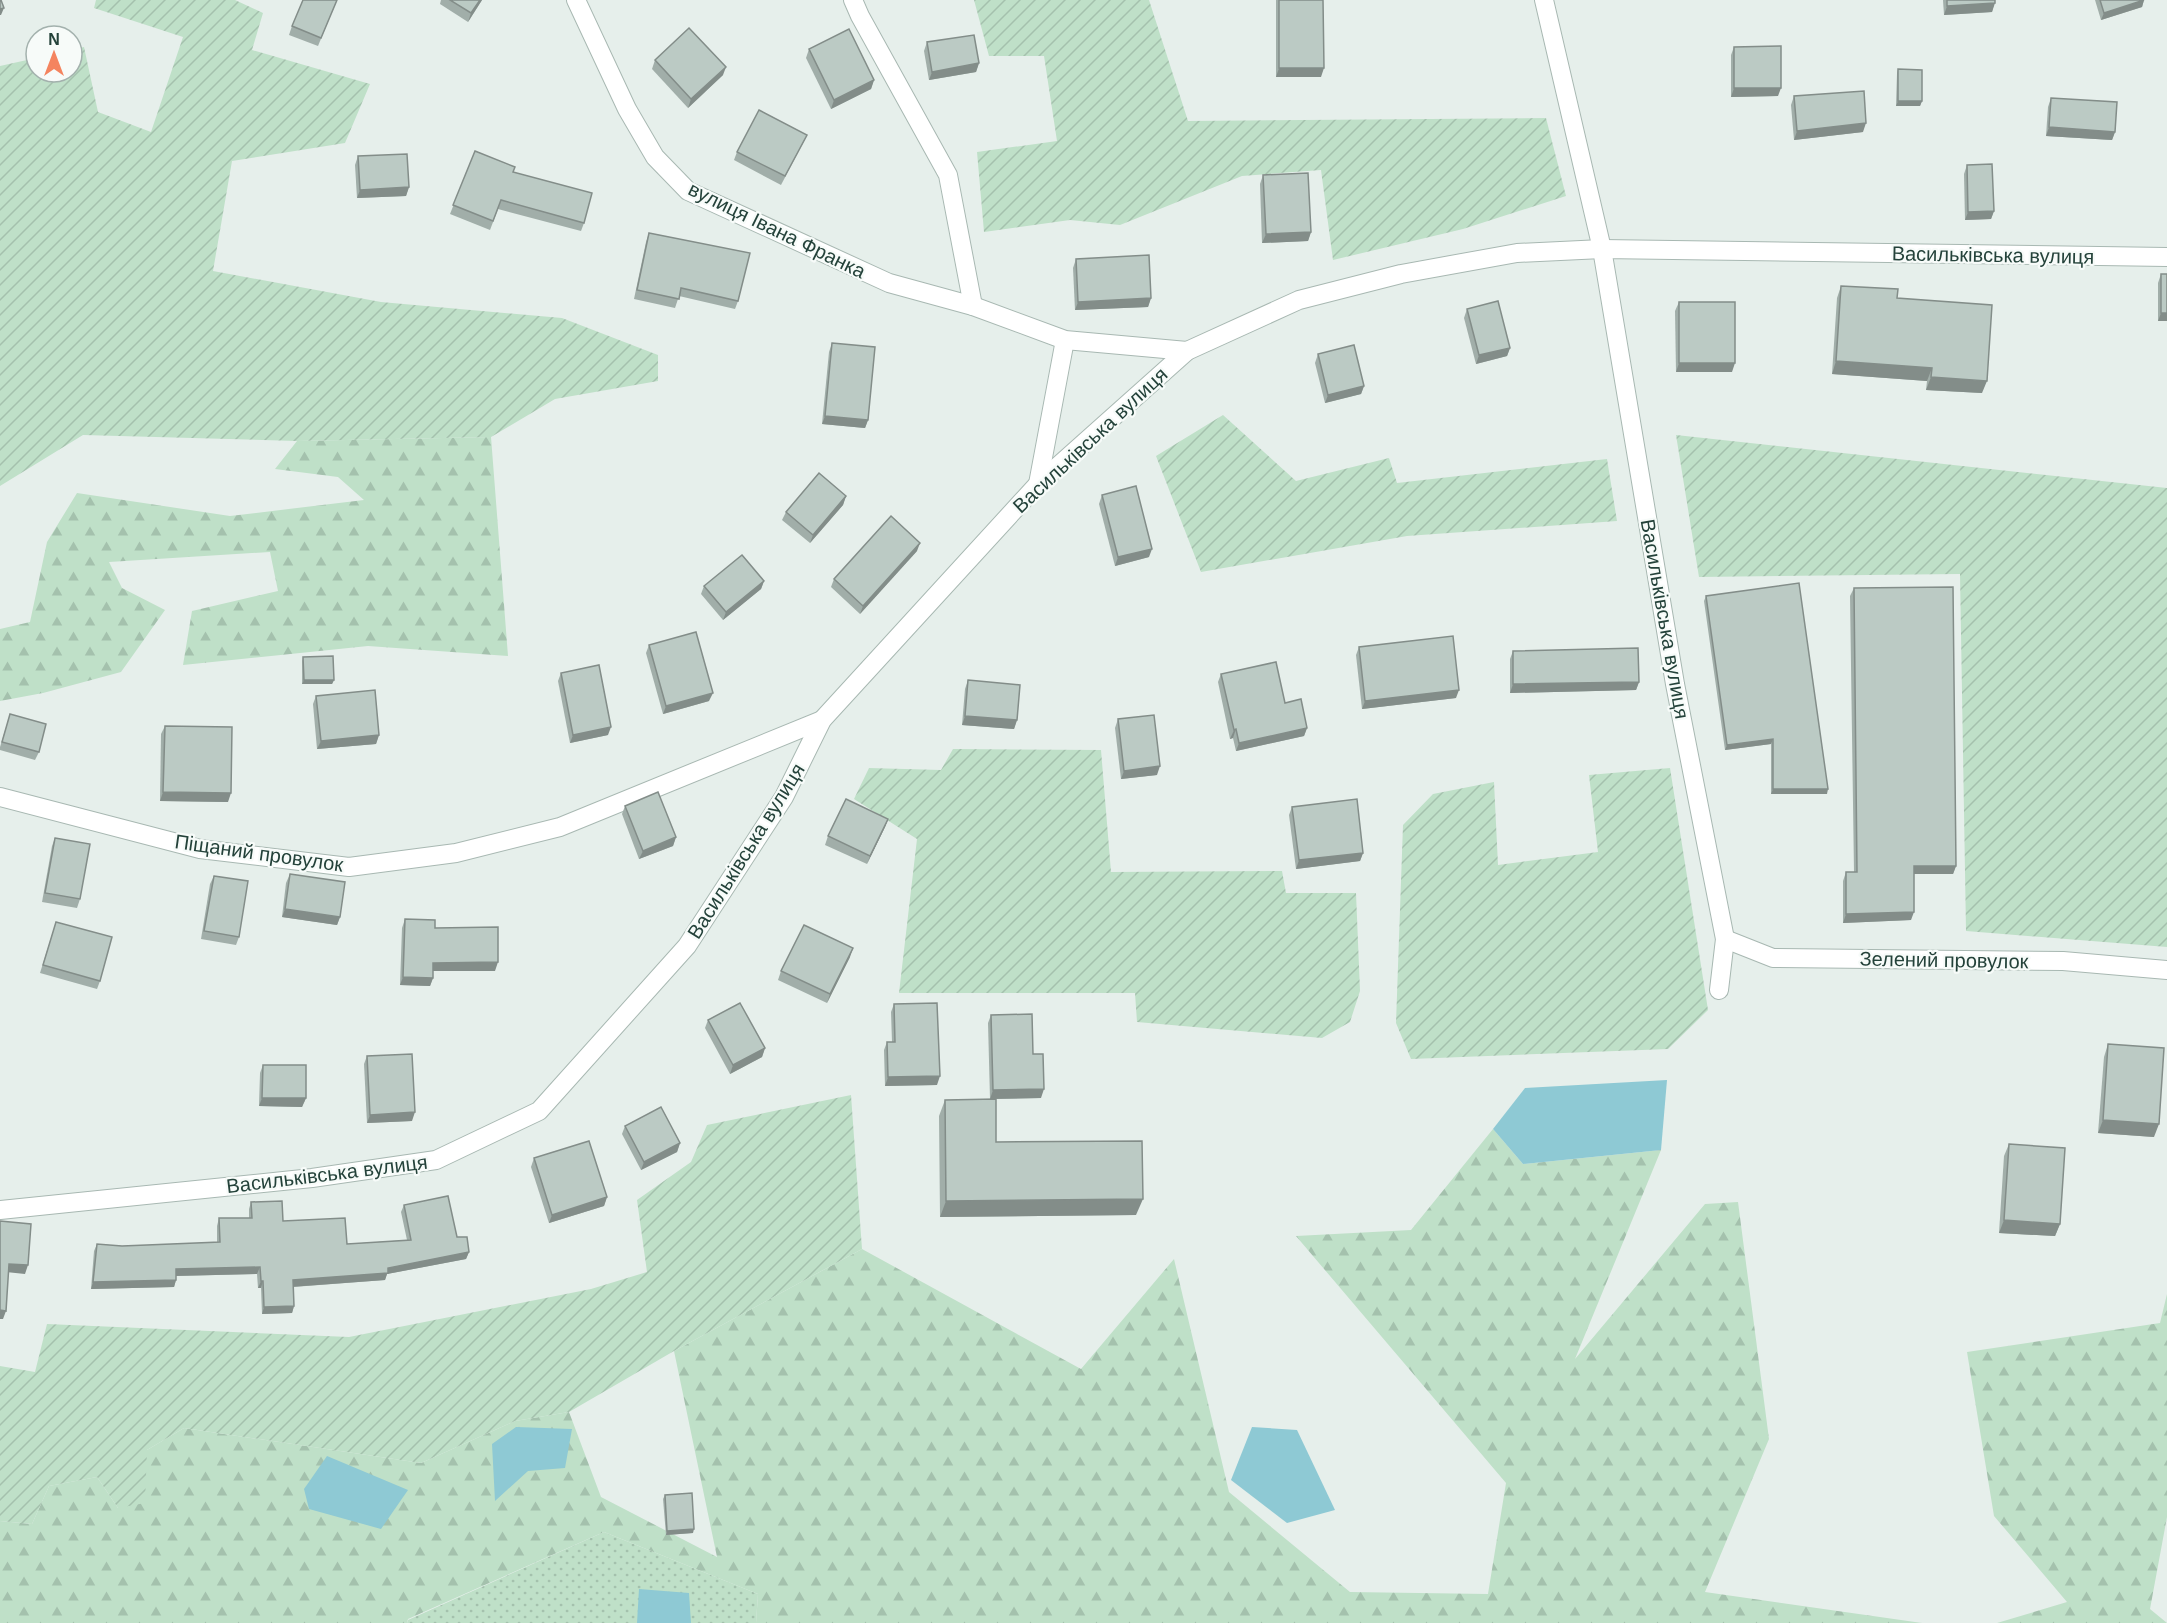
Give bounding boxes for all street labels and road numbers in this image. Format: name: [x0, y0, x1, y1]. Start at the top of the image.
street label: вулиця Івана Франка: [685, 178, 870, 283]
street label: Васильківська вулиця: [1892, 242, 2094, 268]
street label: Васильківська вулиця: [1008, 363, 1172, 517]
street label: Васильківська вулиця: [1637, 517, 1693, 721]
street label: Васильківська вулиця: [683, 759, 809, 943]
street label: Піщаний провулок: [173, 830, 345, 876]
street label: Зелений провулок: [1859, 948, 2029, 972]
street label: Васильківська вулиця: [225, 1151, 429, 1197]

